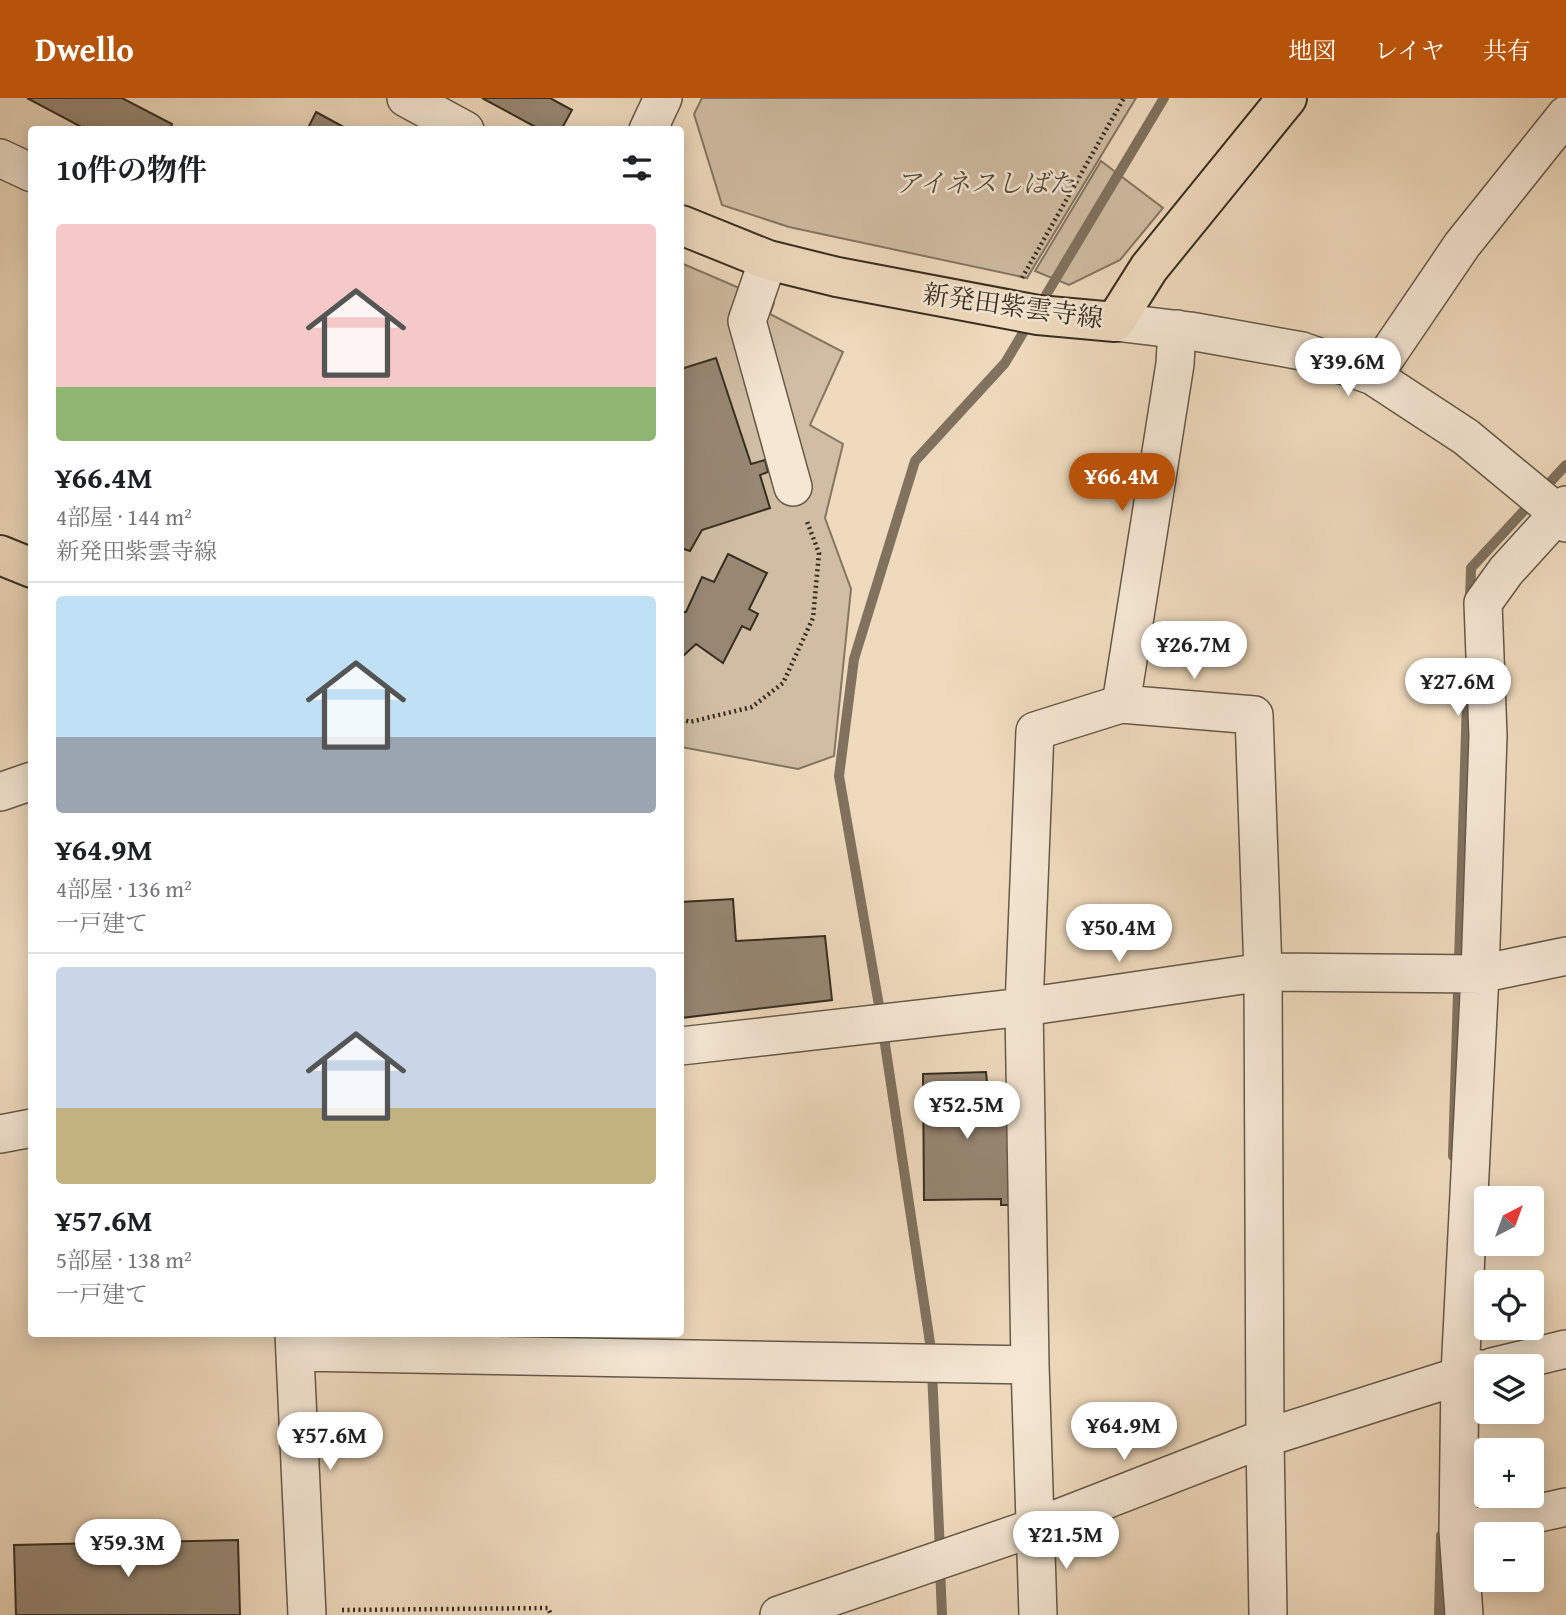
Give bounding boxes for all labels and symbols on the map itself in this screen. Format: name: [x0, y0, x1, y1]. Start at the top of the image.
park label: アイネスしばた: [895, 163, 1075, 202]
street label: 新発田紫雲寺線: [920, 274, 1106, 337]
pin: ¥39.6M: [1291, 338, 1405, 398]
pin: ¥66.4M: [1065, 454, 1179, 513]
pin: ¥26.7M: [1137, 622, 1251, 681]
pin: ¥27.6M: [1401, 658, 1515, 718]
pin: ¥50.4M: [1062, 904, 1176, 964]
pin: ¥52.5M: [910, 1082, 1024, 1141]
north arrow: [1474, 1186, 1544, 1256]
pin: ¥64.9M: [1067, 1402, 1181, 1462]
pin: ¥57.6M: [273, 1412, 387, 1472]
pin: ¥21.5M: [1009, 1512, 1123, 1571]
pin: ¥59.3M: [71, 1520, 185, 1579]

